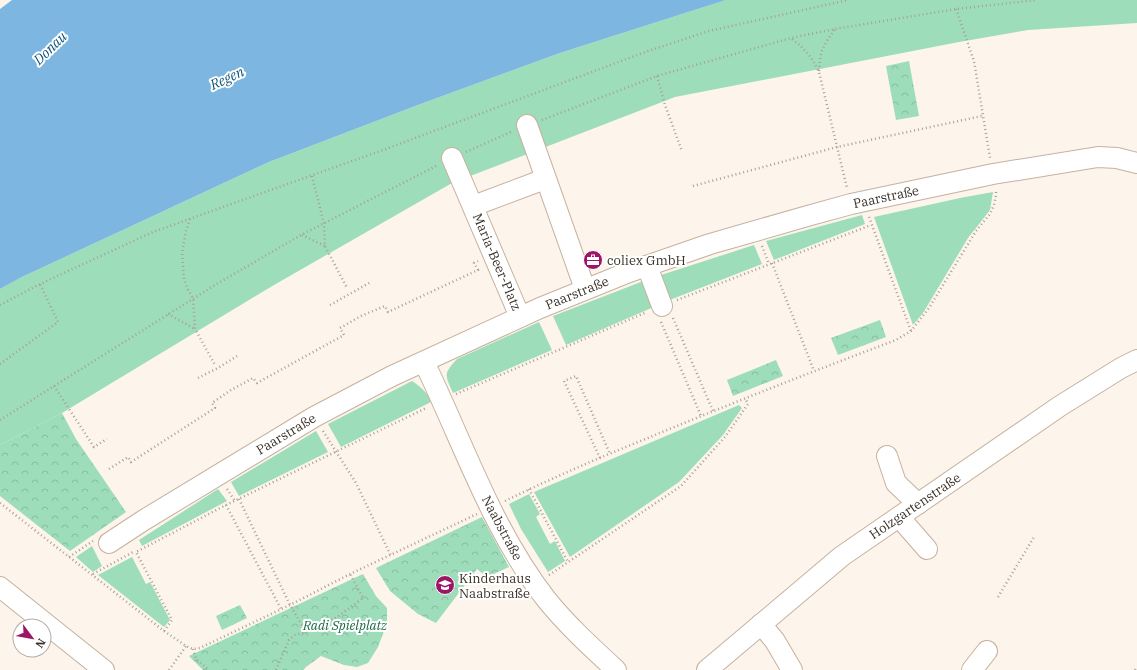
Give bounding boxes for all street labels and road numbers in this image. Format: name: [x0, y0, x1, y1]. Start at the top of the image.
street label: Paarstraße: [852, 182, 921, 212]
street label: Maria-Beer-Platz: [469, 211, 525, 313]
street label: Paarstraße: [543, 273, 611, 313]
street label: Paarstraße: [253, 409, 319, 459]
street label: Holzgartenstraße: [866, 469, 964, 543]
street label: Naabstraße: [478, 493, 526, 563]

